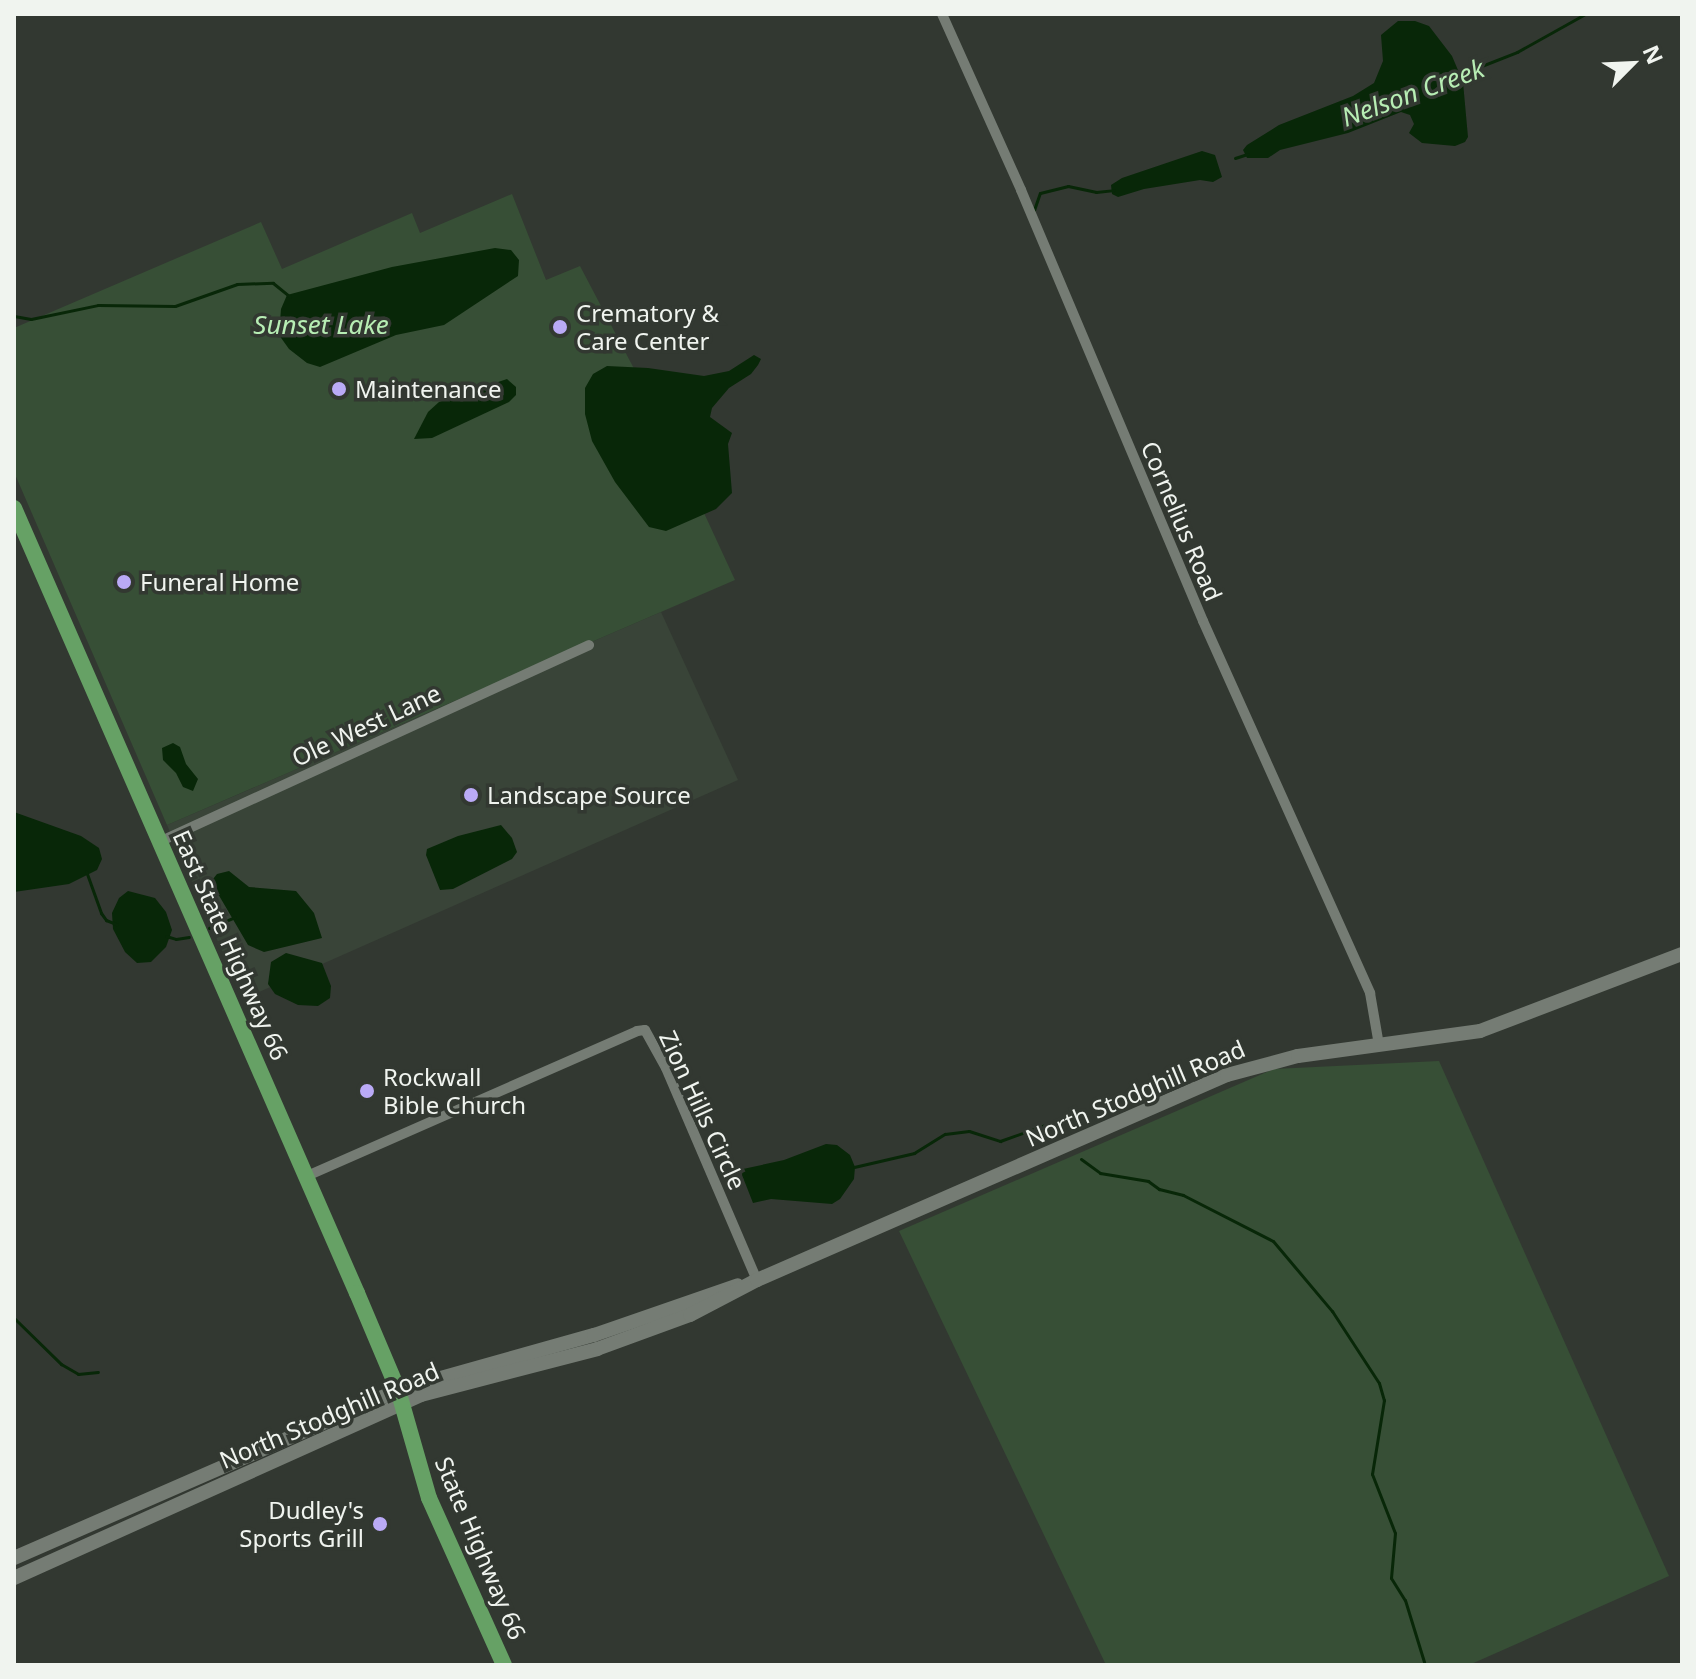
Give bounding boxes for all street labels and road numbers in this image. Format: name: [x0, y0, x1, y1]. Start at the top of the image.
street label: Cornelius Road: [1135, 437, 1229, 605]
street label: Ole West Lane: [287, 678, 445, 772]
street label: East State Highway 66: [167, 826, 295, 1064]
street label: Zion Hills Circle: [654, 1026, 752, 1194]
street label: North Stodghill Road: [1021, 1034, 1249, 1152]
street label: North Stodghill Road: [215, 1356, 443, 1474]
street label: State Highway 66: [430, 1452, 532, 1644]

